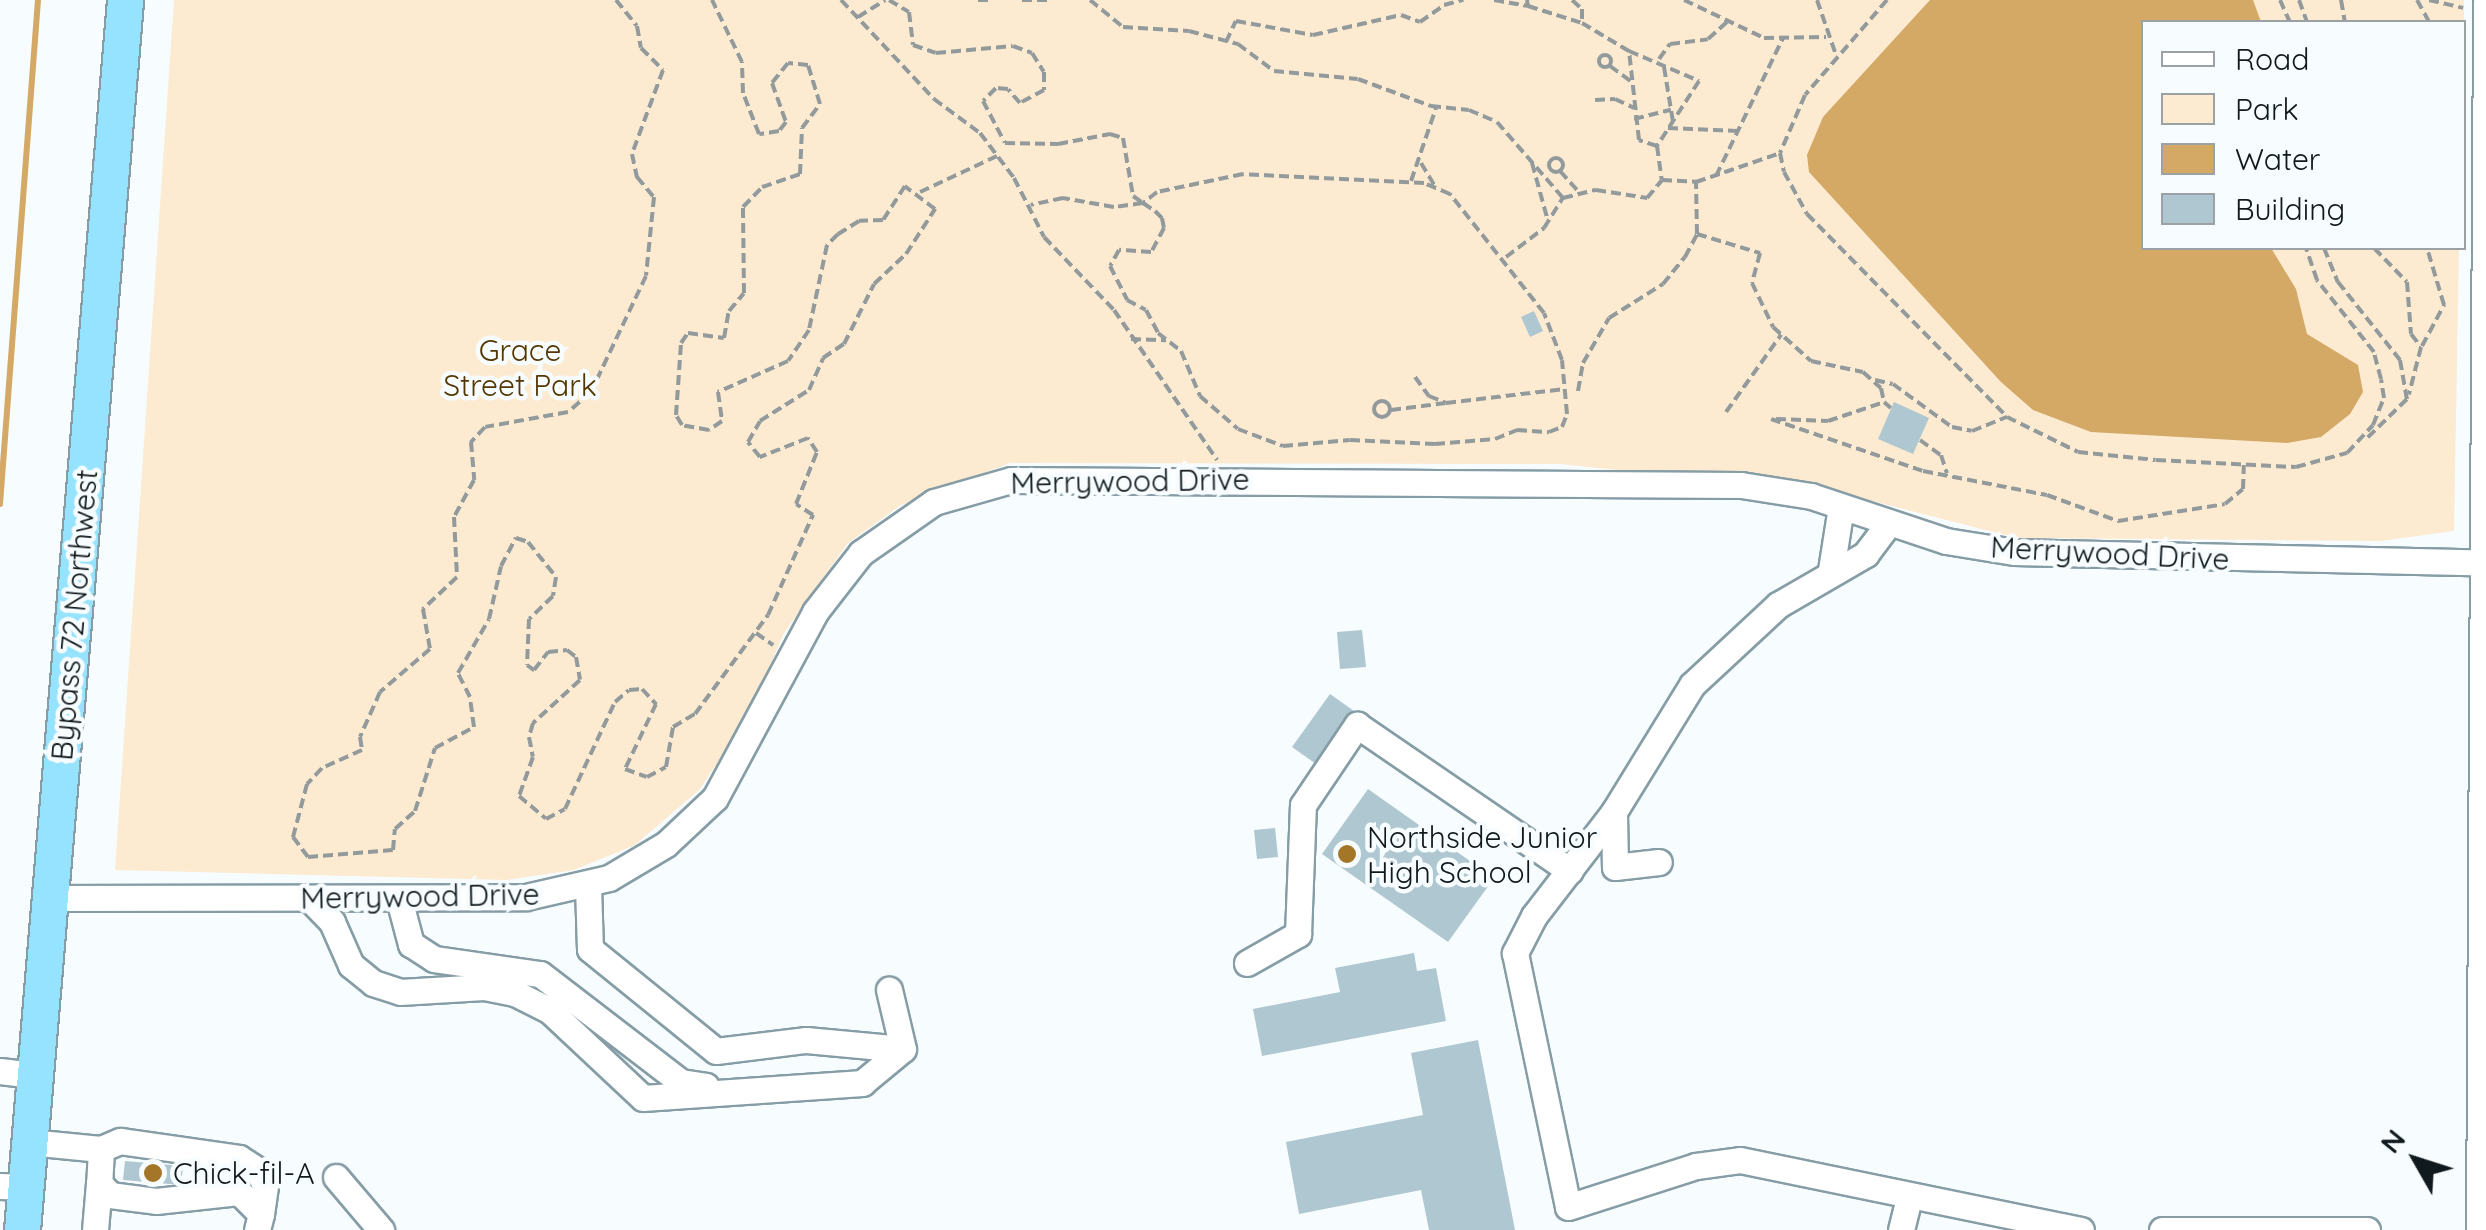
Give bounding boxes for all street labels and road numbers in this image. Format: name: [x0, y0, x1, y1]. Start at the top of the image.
street label: Merrywood Drive: [1010, 461, 1250, 501]
street label: Bypass 72 Northwest: [43, 468, 105, 762]
street label: Merrywood Drive: [1990, 529, 2230, 577]
street label: Merrywood Drive: [300, 876, 540, 916]

